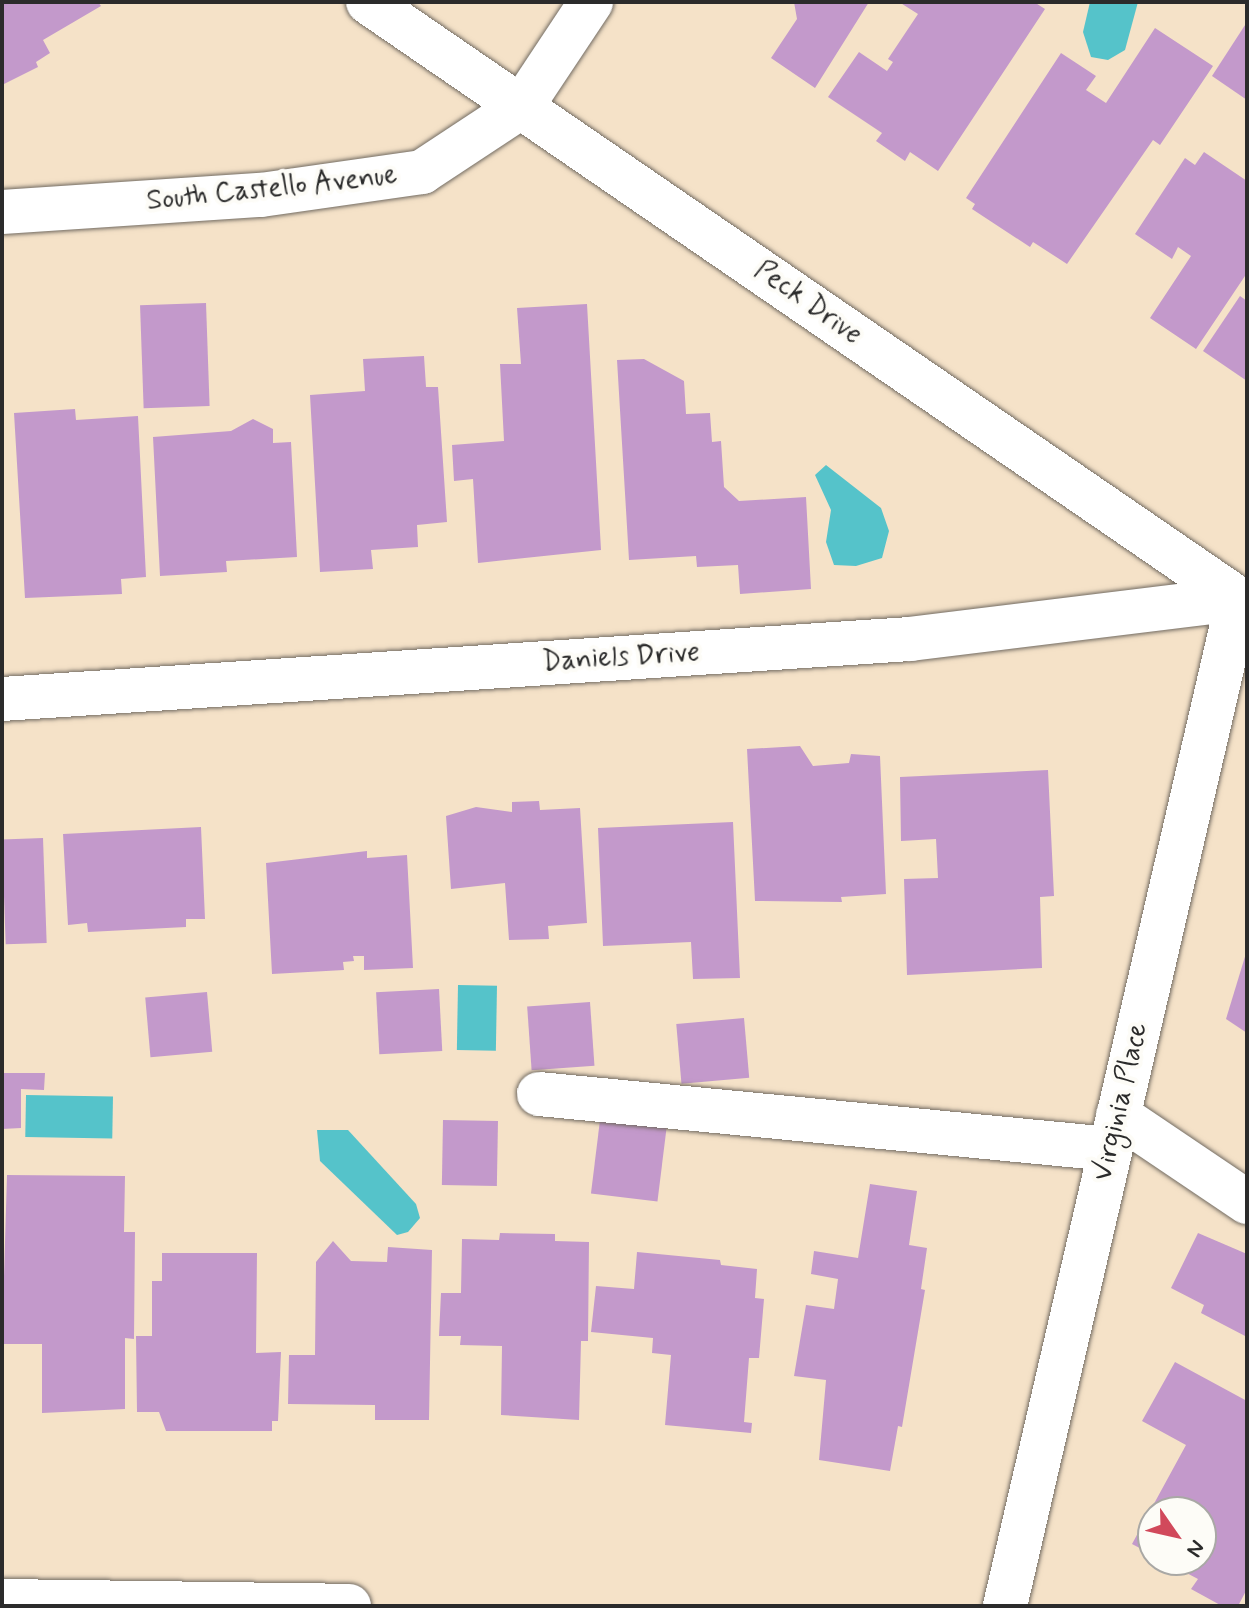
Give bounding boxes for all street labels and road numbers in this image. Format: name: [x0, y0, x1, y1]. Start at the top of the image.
street label: South Castello Avenue: [143, 159, 401, 219]
street label: Peck Drive: [748, 254, 868, 352]
street label: Daniels Drive: [542, 636, 700, 680]
street label: Virginia Place: [1086, 1019, 1156, 1185]

